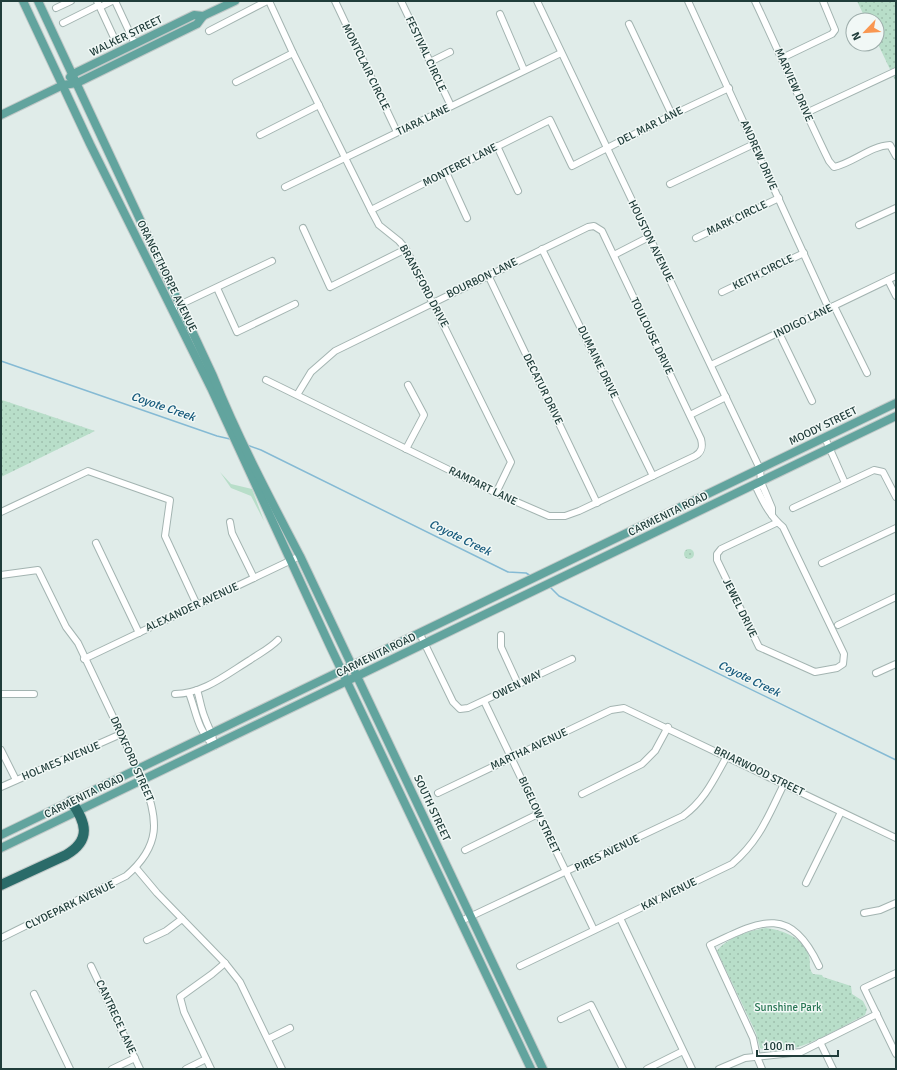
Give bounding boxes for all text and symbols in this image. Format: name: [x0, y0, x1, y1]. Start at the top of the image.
north arrow: [845, 12, 885, 52]
street label: WALKER STREET: [88, 13, 165, 59]
street label: FESTIVAL CIRCLE: [403, 14, 449, 94]
street label: MONTCLAIR CIRCLE: [339, 22, 393, 112]
text: N: [849, 30, 864, 42]
street label: MARVIEW DRIVE: [772, 46, 816, 124]
street label: TIARA LANE: [394, 102, 452, 138]
street label: DEL MAR LANE: [615, 104, 685, 148]
street label: ANDREW DRIVE: [738, 118, 780, 192]
street label: MONTEREY LANE: [420, 141, 500, 189]
street label: HOUSTON AVENUE: [625, 198, 677, 284]
street label: MARK CIRCLE: [704, 198, 770, 238]
street label: ORANGETHORPE AVENUE: [134, 218, 200, 334]
street label: BRANSFORD DRIVE: [397, 242, 451, 330]
street label: KEITH CIRCLE: [730, 252, 796, 292]
street label: BOURBON LANE: [444, 255, 520, 301]
street label: TOULOUSE DRIVE: [628, 295, 676, 377]
street label: INDIGO LANE: [771, 301, 835, 341]
street label: DUMAINE DRIVE: [575, 324, 621, 400]
street label: DECATUR DRIVE: [520, 351, 566, 427]
water label: Coyote Creek: [129, 389, 198, 425]
street label: MOODY STREET: [787, 404, 860, 448]
street label: RAMPART LANE: [447, 464, 519, 508]
street label: CARMENITA ROAD: [626, 489, 710, 539]
water label: Coyote Creek: [427, 517, 494, 560]
street label: JEWEL DRIVE: [720, 576, 760, 640]
street label: ALEXANDER AVENUE: [143, 580, 241, 634]
street label: CARMENITA ROAD: [334, 630, 418, 680]
water label: Coyote Creek: [716, 658, 783, 701]
street label: OWEN WAY: [490, 667, 544, 703]
street label: DROXFORD STREET: [107, 714, 157, 804]
street label: MARTHA AVENUE: [488, 725, 570, 773]
street label: HOLMES AVENUE: [20, 739, 102, 783]
street label: BRIARWOOD STREET: [712, 744, 807, 799]
street label: CARMENITA ROAD: [42, 771, 126, 821]
street label: SOUTH STREET: [411, 773, 453, 844]
street label: BIGELOW STREET: [516, 775, 563, 856]
street label: PIRES AVENUE: [572, 832, 642, 874]
street label: KAY AVENUE: [639, 875, 699, 913]
street label: CLYDEPARK AVENUE: [23, 878, 117, 932]
street label: CANTRECE LANE: [93, 978, 139, 1056]
park label: Sunshine Park: [755, 1001, 822, 1014]
scale bar: [757, 1032, 838, 1058]
text: 100 m: [763, 1039, 795, 1054]

